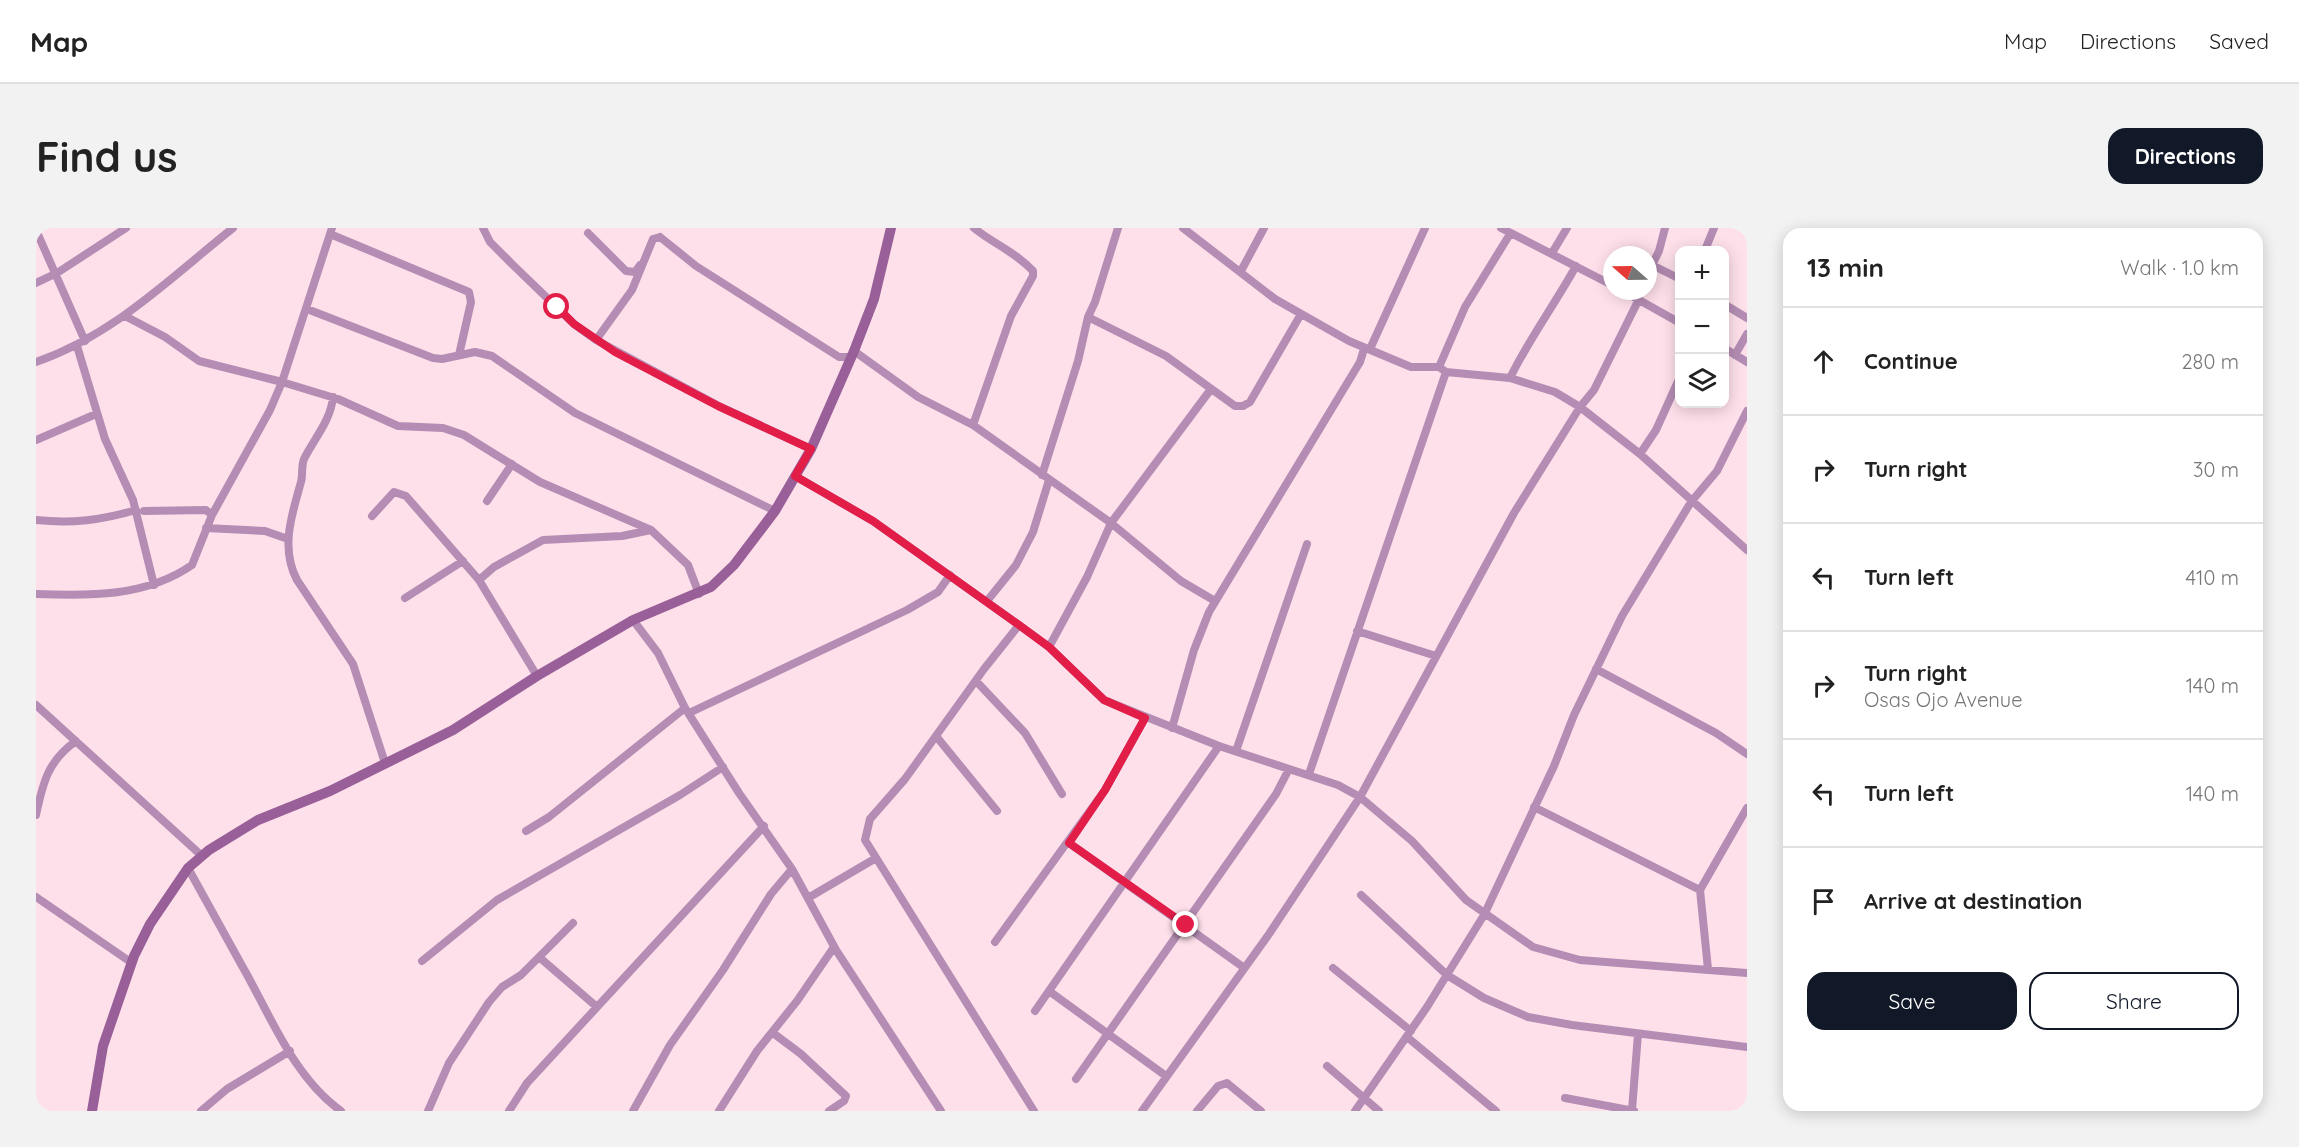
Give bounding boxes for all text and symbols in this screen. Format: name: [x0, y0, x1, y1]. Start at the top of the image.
text: Map: [30, 24, 88, 59]
text: Map: [2004, 28, 2047, 54]
text: Directions: [2080, 28, 2176, 54]
text: Saved: [2209, 28, 2269, 54]
button: Directions: [2108, 128, 2263, 184]
text: Find us: [36, 130, 178, 183]
north arrow: [1603, 246, 1657, 300]
map controls: [1675, 246, 1729, 408]
button: +: [1675, 246, 1729, 300]
text: 13 min: [1807, 251, 1884, 284]
text: Walk · 1.0 km: [2120, 255, 2239, 280]
route start: [543, 293, 569, 319]
button: −: [1675, 300, 1729, 354]
icon: ahead: [1807, 345, 1840, 378]
text: Continue: [1864, 347, 1958, 375]
text: 280 m: [2182, 349, 2239, 374]
button: layers: [1675, 354, 1729, 408]
icon: right: [1807, 453, 1840, 486]
text: Turn right: [1864, 455, 1968, 483]
text: 30 m: [2193, 457, 2239, 482]
icon: left: [1807, 561, 1840, 594]
text: Turn left: [1864, 563, 1954, 591]
text: 410 m: [2186, 565, 2239, 590]
text: Turn right: [1864, 659, 1968, 687]
icon: right: [1807, 669, 1840, 702]
text: 140 m: [2186, 673, 2239, 698]
text: Osas Ojo Avenue: [1864, 687, 2022, 712]
icon: left: [1807, 777, 1840, 810]
text: Turn left: [1864, 779, 1954, 807]
text: 140 m: [2186, 781, 2239, 806]
icon: arrive: [1807, 885, 1840, 918]
text: Arrive at destination: [1864, 887, 2082, 915]
route end: [1172, 911, 1198, 937]
button: Save: [1807, 972, 2017, 1030]
button: Share: [2029, 972, 2239, 1030]

